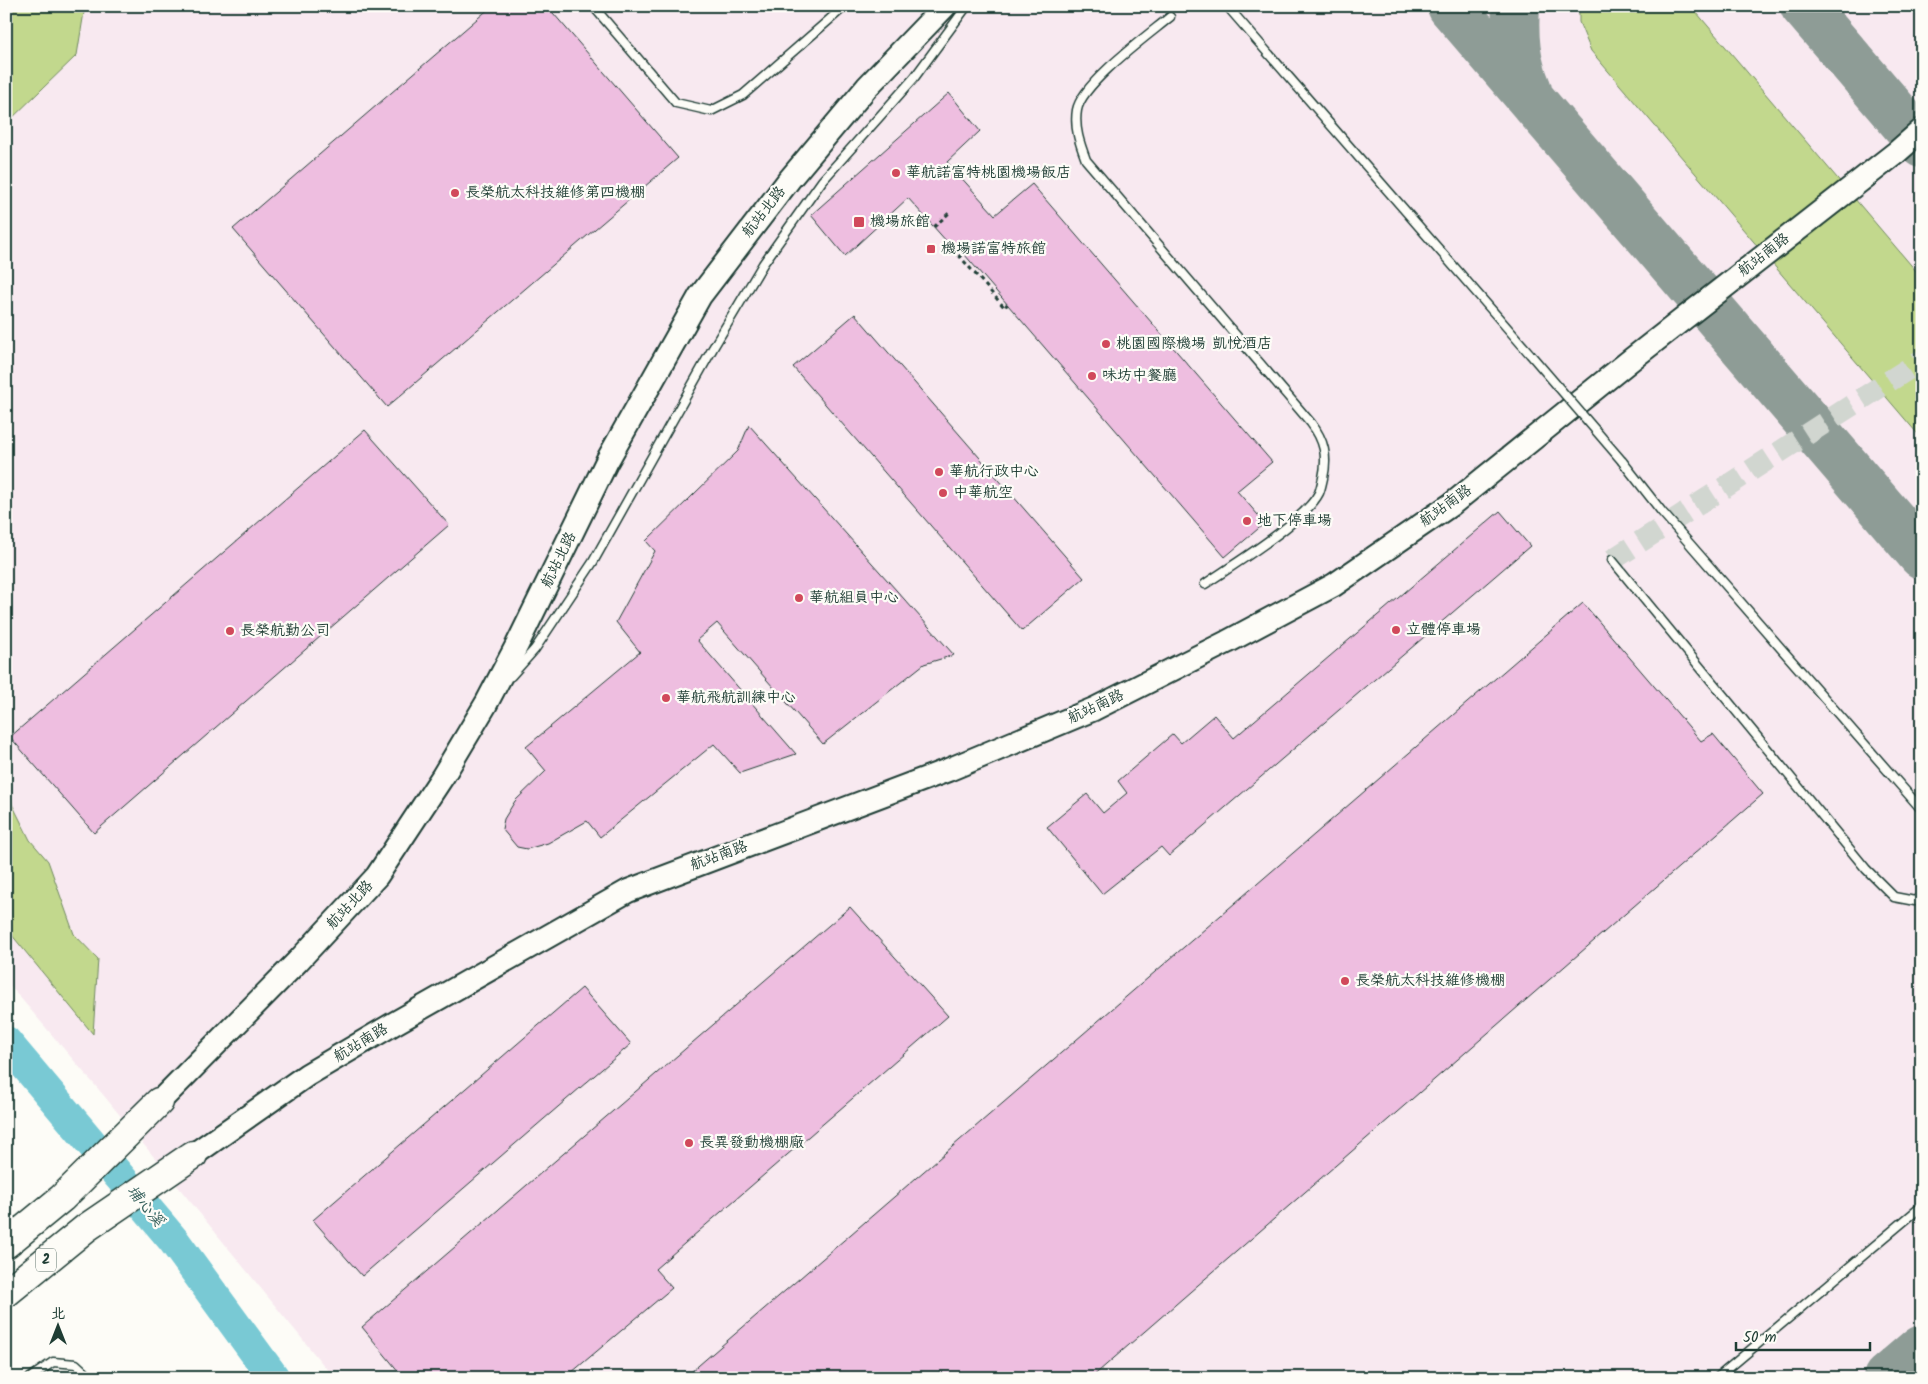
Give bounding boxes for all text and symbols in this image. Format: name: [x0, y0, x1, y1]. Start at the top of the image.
place label: 華航諾富特桃園機場飯店: [906, 161, 1071, 185]
marker: 華航諾富特桃園機場飯店: [890, 167, 902, 179]
place label: 長榮航太科技維修第四機棚: [465, 181, 645, 205]
street label: 航站北路: [736, 181, 792, 243]
marker: 長榮航太科技維修第四機棚: [449, 187, 461, 199]
place label: 機場旅館: [870, 210, 930, 234]
marker: 機場旅館: [852, 215, 866, 229]
street label: 航站南路: [1733, 227, 1795, 283]
place label: 機場諾富特旅館: [941, 237, 1046, 261]
marker: 機場諾富特旅館: [925, 243, 937, 255]
place label: 桃園國際機場 凱悅酒店: [1116, 332, 1272, 356]
marker: 桃園國際機場 凱悅酒店: [1100, 338, 1112, 350]
place label: 味坊中餐廳: [1102, 364, 1177, 388]
marker: 味坊中餐廳: [1086, 370, 1098, 382]
place label: 華航行政中心: [949, 460, 1039, 484]
marker: 華航行政中心: [933, 466, 945, 478]
street label: 航站南路: [1415, 479, 1477, 533]
place label: 中華航空: [953, 481, 1013, 505]
marker: 中華航空: [937, 487, 949, 499]
place label: 地下停車場: [1257, 509, 1332, 533]
marker: 地下停車場: [1241, 515, 1253, 527]
street label: 航站北路: [535, 528, 583, 592]
place label: 華航組員中心: [809, 586, 899, 610]
marker: 華航組員中心: [793, 592, 805, 604]
place label: 立體停車場: [1406, 618, 1481, 642]
place label: 長榮航勤公司: [240, 619, 330, 643]
marker: 立體停車場: [1390, 624, 1402, 636]
marker: 長榮航勤公司: [224, 625, 236, 637]
street label: 航站南路: [1064, 683, 1128, 731]
place label: 華航飛航訓練中心: [676, 686, 796, 710]
marker: 華航飛航訓練中心: [660, 692, 672, 704]
street label: 航站南路: [687, 834, 751, 878]
street label: 航站北路: [321, 875, 379, 935]
place label: 長榮航太科技維修機棚: [1355, 969, 1505, 993]
marker: 長榮航太科技維修機棚: [1339, 975, 1351, 987]
street label: 航站南路: [329, 1017, 393, 1069]
place label: 長異發動機棚廠: [699, 1131, 804, 1155]
marker: 長異發動機棚廠: [683, 1137, 695, 1149]
water label: 埔心溪: [120, 1180, 171, 1233]
road number: 2: [36, 1248, 56, 1272]
north arrow: [32, 1302, 82, 1352]
text: 北: [51, 1303, 65, 1325]
scale bar: [1736, 1319, 1869, 1351]
text: 50 m: [1743, 1326, 1777, 1350]

